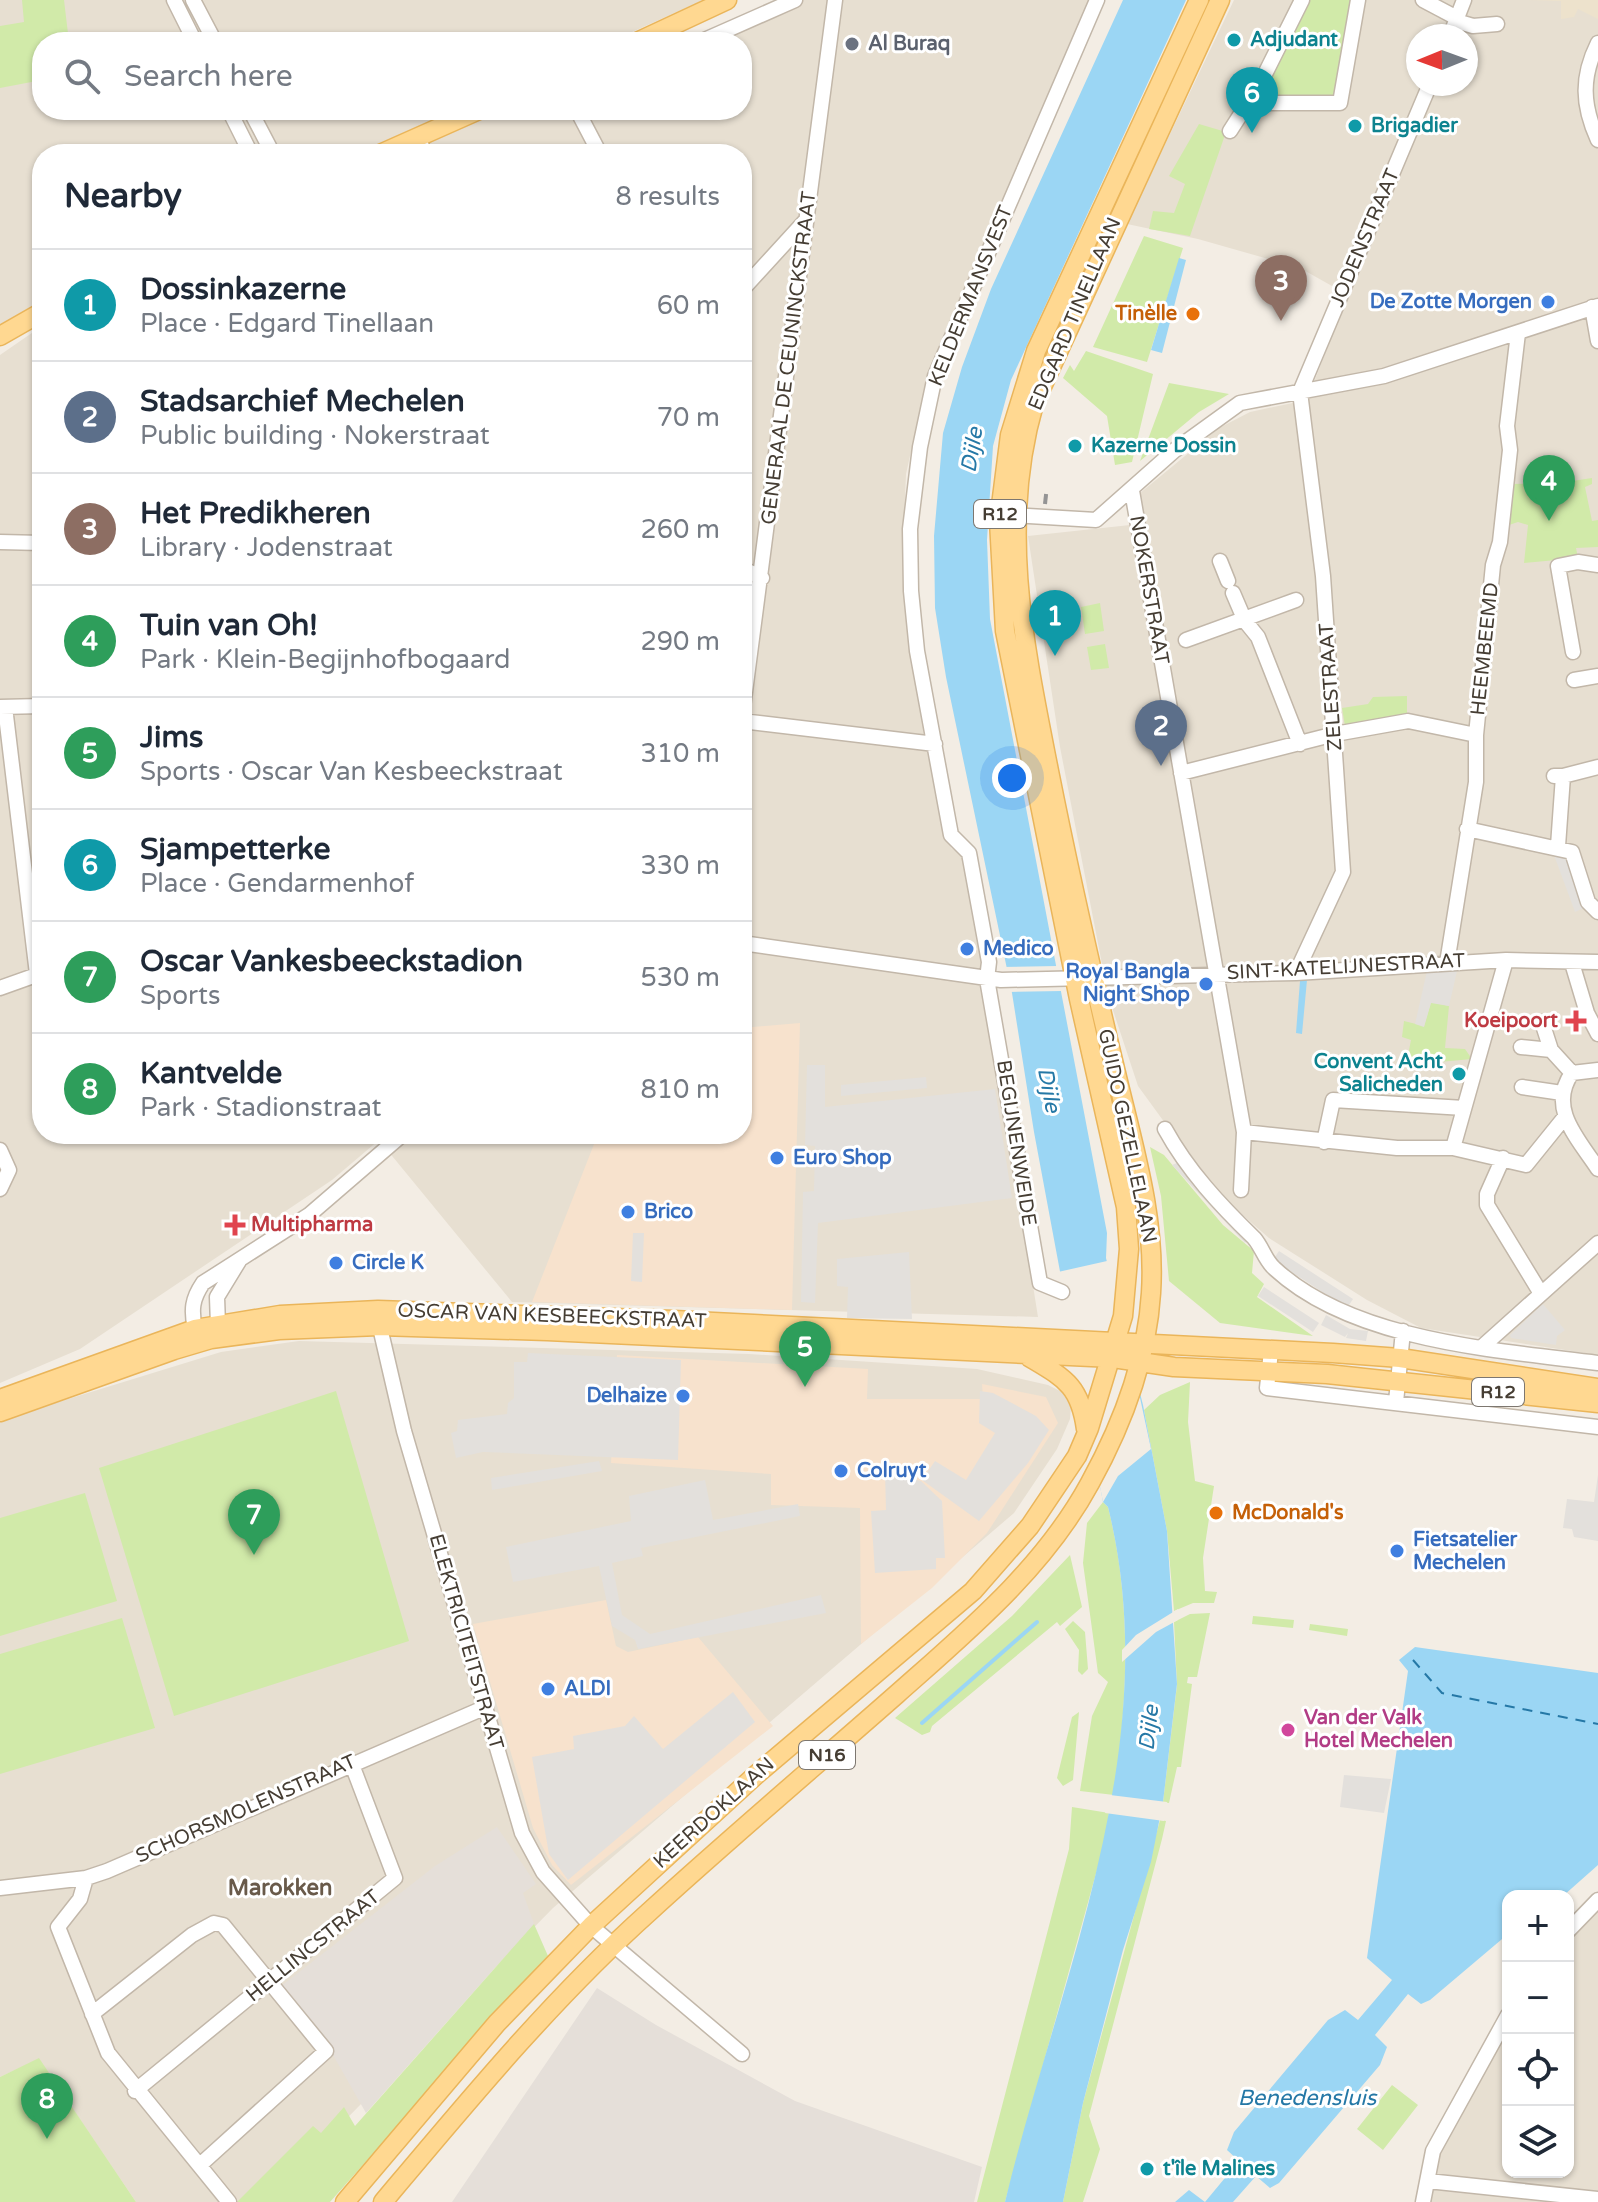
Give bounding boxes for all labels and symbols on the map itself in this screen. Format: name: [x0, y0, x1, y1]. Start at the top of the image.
north arrow: [1406, 24, 1478, 96]
place label: Adjudant: [1250, 28, 1338, 52]
marker: Adjudant: [1225, 31, 1243, 49]
place label: Al Buraq: [868, 32, 950, 56]
marker: Al Buraq: [843, 35, 861, 53]
pin: 6: [1226, 67, 1278, 133]
place label: Brigadier: [1371, 114, 1458, 138]
marker: Brigadier: [1346, 117, 1364, 135]
street label: JODENSTRAAT: [1325, 165, 1405, 311]
street label: GENERAAL DE CEUNINCKSTRAAT: [757, 190, 821, 526]
street label: KELDERMANSVEST: [924, 202, 1018, 390]
street label: EDGARD TINELLAAN: [1023, 214, 1127, 414]
pin: 3: [1255, 255, 1307, 321]
place label: De Zotte Morgen: [1370, 290, 1532, 314]
marker: De Zotte Morgen: [1539, 293, 1557, 311]
place label: Tinèlle: [1114, 302, 1177, 326]
marker: Tinèlle: [1184, 305, 1202, 323]
water label: Dijle: [956, 424, 989, 474]
place label: Kazerne Dossin: [1091, 434, 1236, 458]
marker: Kazerne Dossin: [1066, 437, 1084, 455]
pin: 4: [1523, 455, 1575, 521]
road number: R12: [974, 500, 1026, 528]
street label: NOKERSTRAAT: [1124, 514, 1174, 666]
street label: HEEMBEEMD: [1466, 581, 1504, 717]
pin: 1: [1029, 590, 1081, 656]
street label: ZELESTRAAT: [1315, 622, 1347, 752]
pin: 2: [1135, 700, 1187, 766]
your location: [992, 758, 1032, 798]
place label: Medico: [983, 937, 1054, 961]
marker: Medico: [958, 940, 976, 958]
street label: SINT-KATELIJNESTRAAT: [1226, 949, 1466, 985]
place label: Royal Bangla Night Shop: [1066, 960, 1190, 1007]
marker: Royal Bangla Night Shop: [1197, 975, 1215, 993]
place label: Koeipoort: [1464, 1009, 1558, 1033]
marker: Koeipoort: [1565, 1010, 1587, 1032]
street label: GUIDO GEZELLELAAN: [1093, 1027, 1161, 1245]
place label: Convent Acht Salicheden: [1314, 1050, 1443, 1097]
street label: BEGIJNENWEIDE: [991, 1058, 1041, 1228]
water label: Dijle: [1032, 1065, 1066, 1116]
marker: Convent Acht Salicheden: [1450, 1065, 1468, 1083]
place label: Euro Shop: [793, 1146, 892, 1170]
marker: Euro Shop: [768, 1149, 786, 1167]
place label: Brico: [644, 1200, 693, 1224]
marker: Brico: [619, 1203, 637, 1221]
place label: Multipharma: [251, 1213, 373, 1237]
marker: Multipharma: [226, 1216, 244, 1234]
place label: Circle K: [352, 1251, 424, 1275]
marker: Circle K: [327, 1254, 345, 1272]
street label: OSCAR VAN KESBEECKSTRAAT: [397, 1299, 707, 1333]
pin: 5: [779, 1321, 831, 1387]
road number: R12: [1472, 1378, 1524, 1406]
place label: Delhaize: [586, 1384, 667, 1408]
marker: Delhaize: [674, 1387, 692, 1405]
place label: Colruyt: [857, 1459, 927, 1483]
marker: Colruyt: [832, 1462, 850, 1480]
pin: 7: [228, 1489, 280, 1555]
place label: McDonald's: [1232, 1501, 1344, 1525]
marker: McDonald's: [1207, 1504, 1225, 1522]
place label: Fietsatelier Mechelen: [1413, 1528, 1518, 1575]
street label: ELEKTRICITEITSTRAAT: [424, 1531, 508, 1753]
marker: Fietsatelier Mechelen: [1388, 1542, 1406, 1560]
place label: ALDI: [564, 1677, 611, 1701]
marker: ALDI: [539, 1680, 557, 1698]
water label: Dijle: [1134, 1703, 1164, 1752]
place label: Van der Valk Hotel Mechelen: [1304, 1706, 1453, 1753]
marker: Van der Valk Hotel Mechelen: [1279, 1721, 1297, 1739]
road number: N16: [799, 1741, 855, 1769]
street label: SCHORSMOLENSTRAAT: [132, 1750, 360, 1868]
street label: KEERDOKLAAN: [649, 1752, 779, 1874]
district label: Marokken: [228, 1875, 332, 1901]
street label: HELLINCSTRAAT: [241, 1885, 385, 2007]
pin: 8: [21, 2073, 73, 2139]
water label: Benedensluis: [1238, 2085, 1378, 2111]
place label: t'île Malines: [1163, 2157, 1276, 2181]
marker: t'île Malines: [1138, 2160, 1156, 2178]

